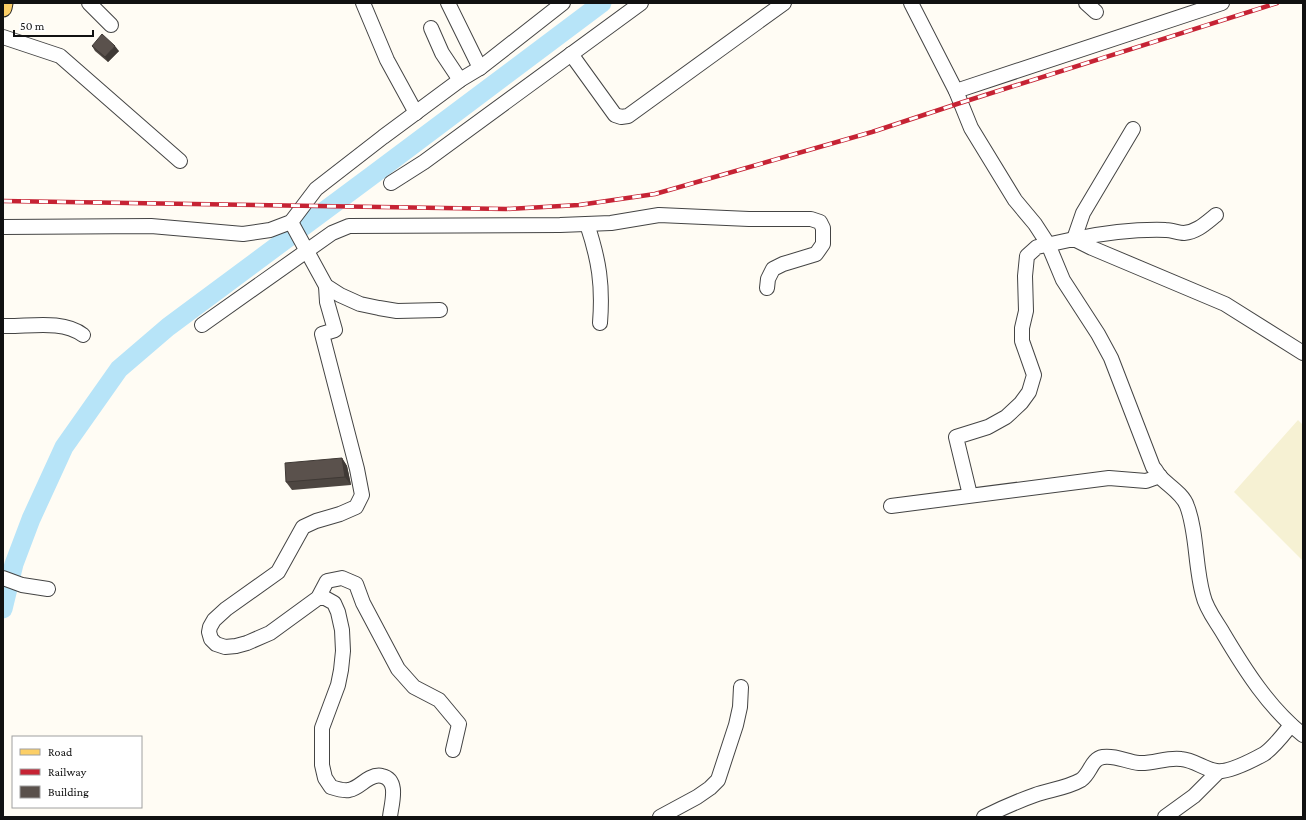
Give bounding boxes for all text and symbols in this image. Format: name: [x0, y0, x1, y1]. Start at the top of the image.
scale bar: [14, 12, 93, 38]
text: 50 m: [20, 19, 45, 33]
legend: [12, 736, 142, 808]
text: Road: [48, 745, 73, 759]
text: Railway: [48, 765, 87, 779]
text: Building: [48, 785, 89, 799]

